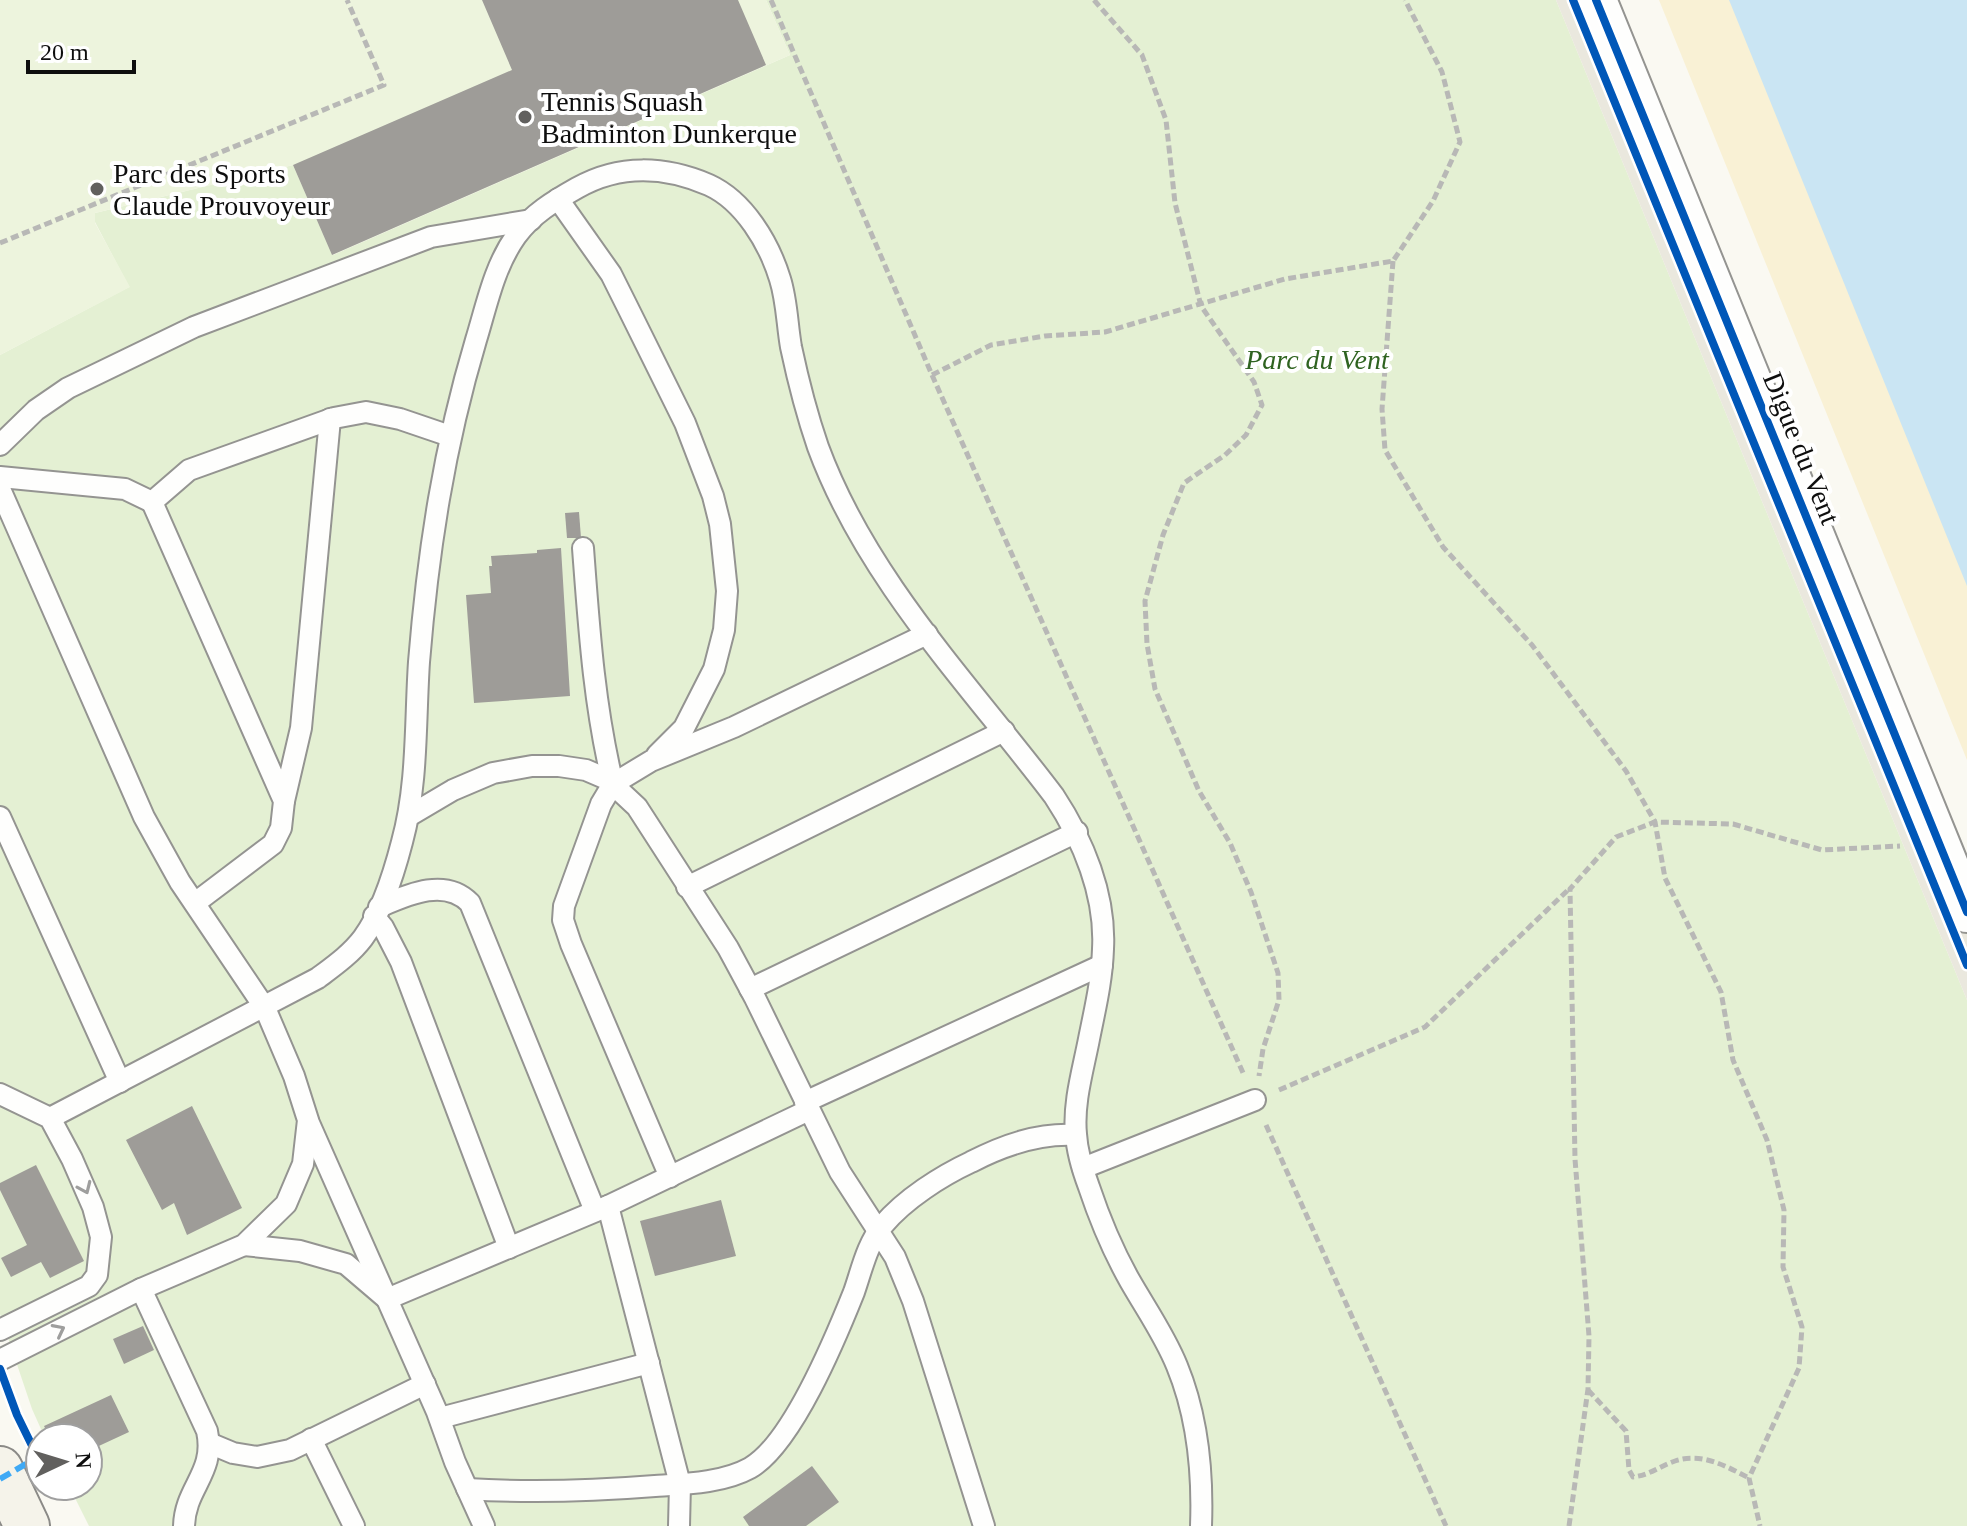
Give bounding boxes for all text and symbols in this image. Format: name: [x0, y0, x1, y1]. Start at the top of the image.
scale bar: [28, 24, 134, 74]
text: 20 m: [40, 39, 89, 65]
place label: Tennis Squash Badminton Dunkerque: [541, 86, 797, 149]
marker: Tennis Squash Badminton Dunkerque: [516, 108, 534, 126]
place label: Parc des Sports Claude Prouvoyeur: [113, 158, 331, 221]
marker: Parc des Sports Claude Prouvoyeur: [88, 180, 106, 198]
park label: Parc du Vent: [1244, 344, 1390, 375]
street label: Digue du Vent: [1757, 368, 1846, 529]
one-way arrow: [75, 1180, 91, 1194]
one-way arrow: [51, 1325, 66, 1340]
north arrow: [24, 1422, 104, 1502]
text: N: [70, 1452, 96, 1470]

